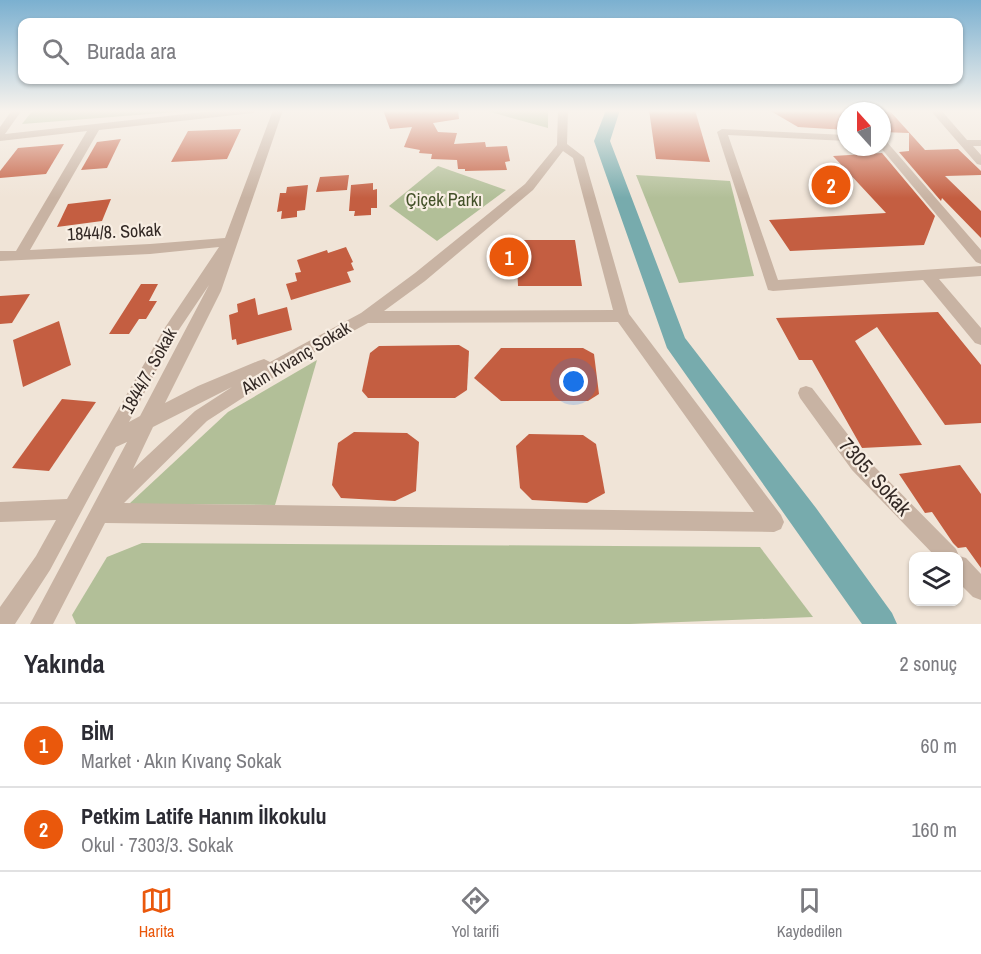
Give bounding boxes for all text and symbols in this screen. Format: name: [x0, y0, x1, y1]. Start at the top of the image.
search box: [18, 18, 963, 84]
icon: search: [39, 35, 72, 68]
text: Burada ara: [87, 36, 176, 66]
north arrow: [837, 102, 891, 156]
pin: 2: [812, 162, 850, 207]
park label: Çiçek Parkı: [406, 187, 482, 212]
street label: 1844/8. Sokak: [66, 217, 162, 246]
pin: 1: [490, 234, 528, 280]
street label: Akın Kıvanç Sokak: [235, 315, 356, 401]
street label: 1844/7. Sokak: [115, 323, 183, 418]
your location: [559, 367, 588, 396]
street label: 7305. Sokak: [833, 431, 918, 522]
map controls: [909, 552, 963, 606]
button: layers: [909, 552, 963, 606]
text: Yakında: [24, 646, 105, 681]
text: 2 sonuç: [900, 650, 957, 677]
text: BİM: [81, 717, 114, 747]
text: 1: [39, 732, 48, 759]
text: 60 m: [921, 732, 957, 759]
text: Market · Akın Kıvanç Sokak: [81, 747, 282, 774]
text: Petkim Latife Hanım İlkokulu: [81, 801, 327, 831]
text: 2: [39, 816, 48, 843]
text: 160 m: [911, 816, 957, 843]
text: Okul · 7303/3. Sokak: [81, 831, 233, 858]
tab: Harita: [139, 884, 174, 942]
tab: Yol tarifi: [452, 884, 499, 942]
tab: Kaydedilen: [777, 884, 842, 942]

